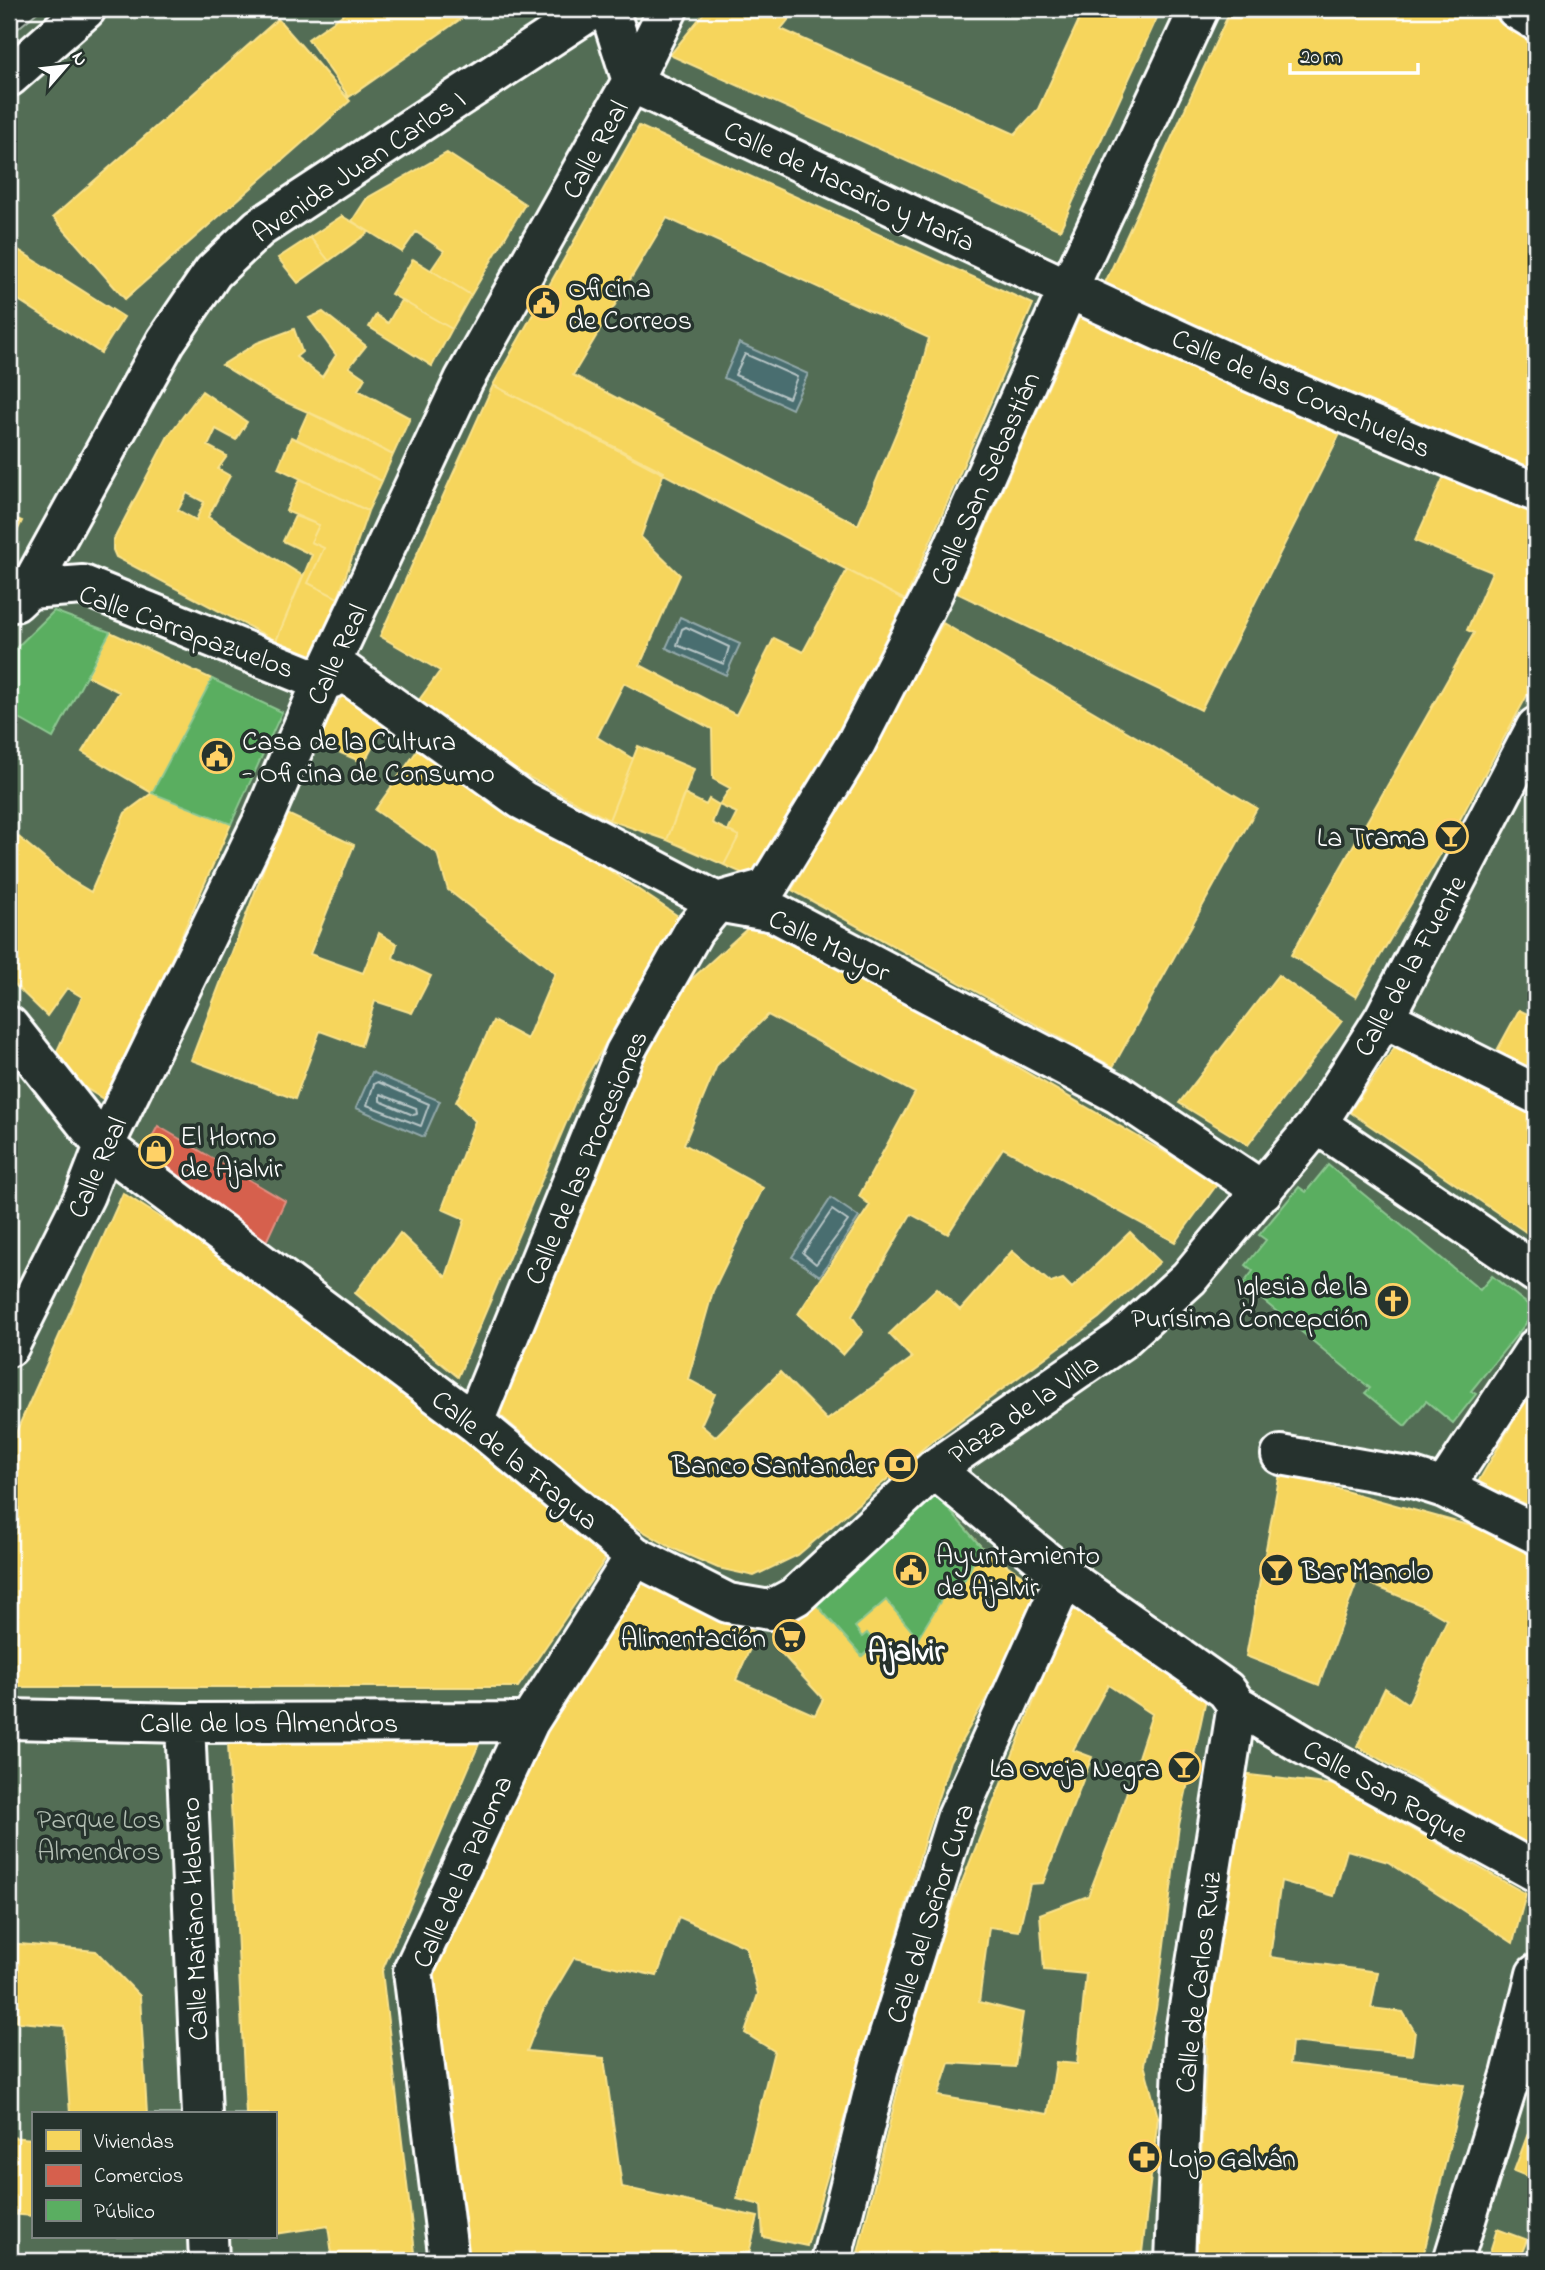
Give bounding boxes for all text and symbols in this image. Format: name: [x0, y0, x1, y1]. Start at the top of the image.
north arrow: [32, 32, 102, 102]
scale bar: [1290, 32, 1417, 76]
text: 20 m: [1300, 43, 1341, 73]
text: N: [64, 47, 94, 71]
street label: Avenida Juan Carlos I: [245, 81, 475, 255]
street label: Calle Real: [553, 94, 641, 208]
street label: Calle de Macario y María: [716, 112, 981, 264]
place label: Oficina de Correos: [568, 270, 692, 343]
public building icon: Oficina de Correos: [525, 284, 563, 322]
street label: Calle de las Covachuelas: [1164, 320, 1437, 471]
street label: Calle San Sebastián: [922, 366, 1053, 593]
street label: Calle Carrapazuelos: [72, 575, 299, 691]
street label: Calle Real: [298, 598, 380, 713]
place label: Casa de la Cultura - Oficina de Consumo: [242, 723, 495, 796]
public building icon: Casa de la Cultura - Oficina de Consumo: [198, 737, 236, 775]
bar icon: La Trama: [1432, 817, 1470, 855]
place label: La Trama: [1317, 819, 1426, 860]
street label: Calle de la Fuente: [1345, 868, 1479, 1065]
street label: Calle Mayor: [761, 900, 897, 994]
street label: Calle de las Procesiones: [516, 1025, 660, 1292]
street label: Calle Real: [59, 1111, 140, 1226]
place label: El Horno de Ajalvir: [180, 1118, 283, 1191]
shop icon: El Horno de Ajalvir: [137, 1132, 175, 1170]
place label: Iglesia de la Purísima Concepción: [1131, 1268, 1368, 1341]
church icon: Iglesia de la Purísima Concepción: [1374, 1282, 1412, 1320]
street label: Plaza de la Villa: [941, 1345, 1109, 1477]
street label: Calle de la Fragua: [421, 1381, 606, 1542]
bank icon: Banco Santander: [881, 1445, 919, 1483]
place label: Banco Santander: [671, 1447, 876, 1488]
place label: Ayuntamiento de Ajalvir: [936, 1537, 1100, 1610]
public building icon: Ayuntamiento de Ajalvir: [892, 1551, 930, 1589]
bar icon: Bar Manolo: [1258, 1551, 1296, 1589]
place label: Bar Manolo: [1301, 1553, 1431, 1594]
supermarket icon: Alimentación: [771, 1618, 809, 1656]
place label: Alimentación: [621, 1620, 766, 1661]
district label: Ajalvir: [868, 1630, 945, 1677]
street label: Calle de los Almendros: [140, 1705, 398, 1746]
street label: Calle San Roque: [1294, 1731, 1475, 1856]
bar icon: La Oveja Negra: [1165, 1748, 1203, 1786]
place label: La Oveja Negra: [989, 1750, 1160, 1791]
street label: Calle de la Paloma: [403, 1769, 525, 1975]
street label: Calle Mariano Hebrero: [172, 1796, 221, 2041]
street label: Calle del Señor Cura: [877, 1799, 987, 2029]
park label: Parque Los Almendros: [37, 1801, 161, 1874]
street label: Calle de Carlos Ruiz: [1167, 1869, 1234, 2095]
legend: [32, 2112, 276, 2238]
text: Viviendas: [93, 2128, 174, 2158]
pharmacy icon: Lojo Galván: [1125, 2138, 1163, 2176]
place label: Lojo Galván: [1168, 2140, 1296, 2181]
text: Comercios: [94, 2162, 183, 2192]
text: Público: [94, 2198, 155, 2228]

